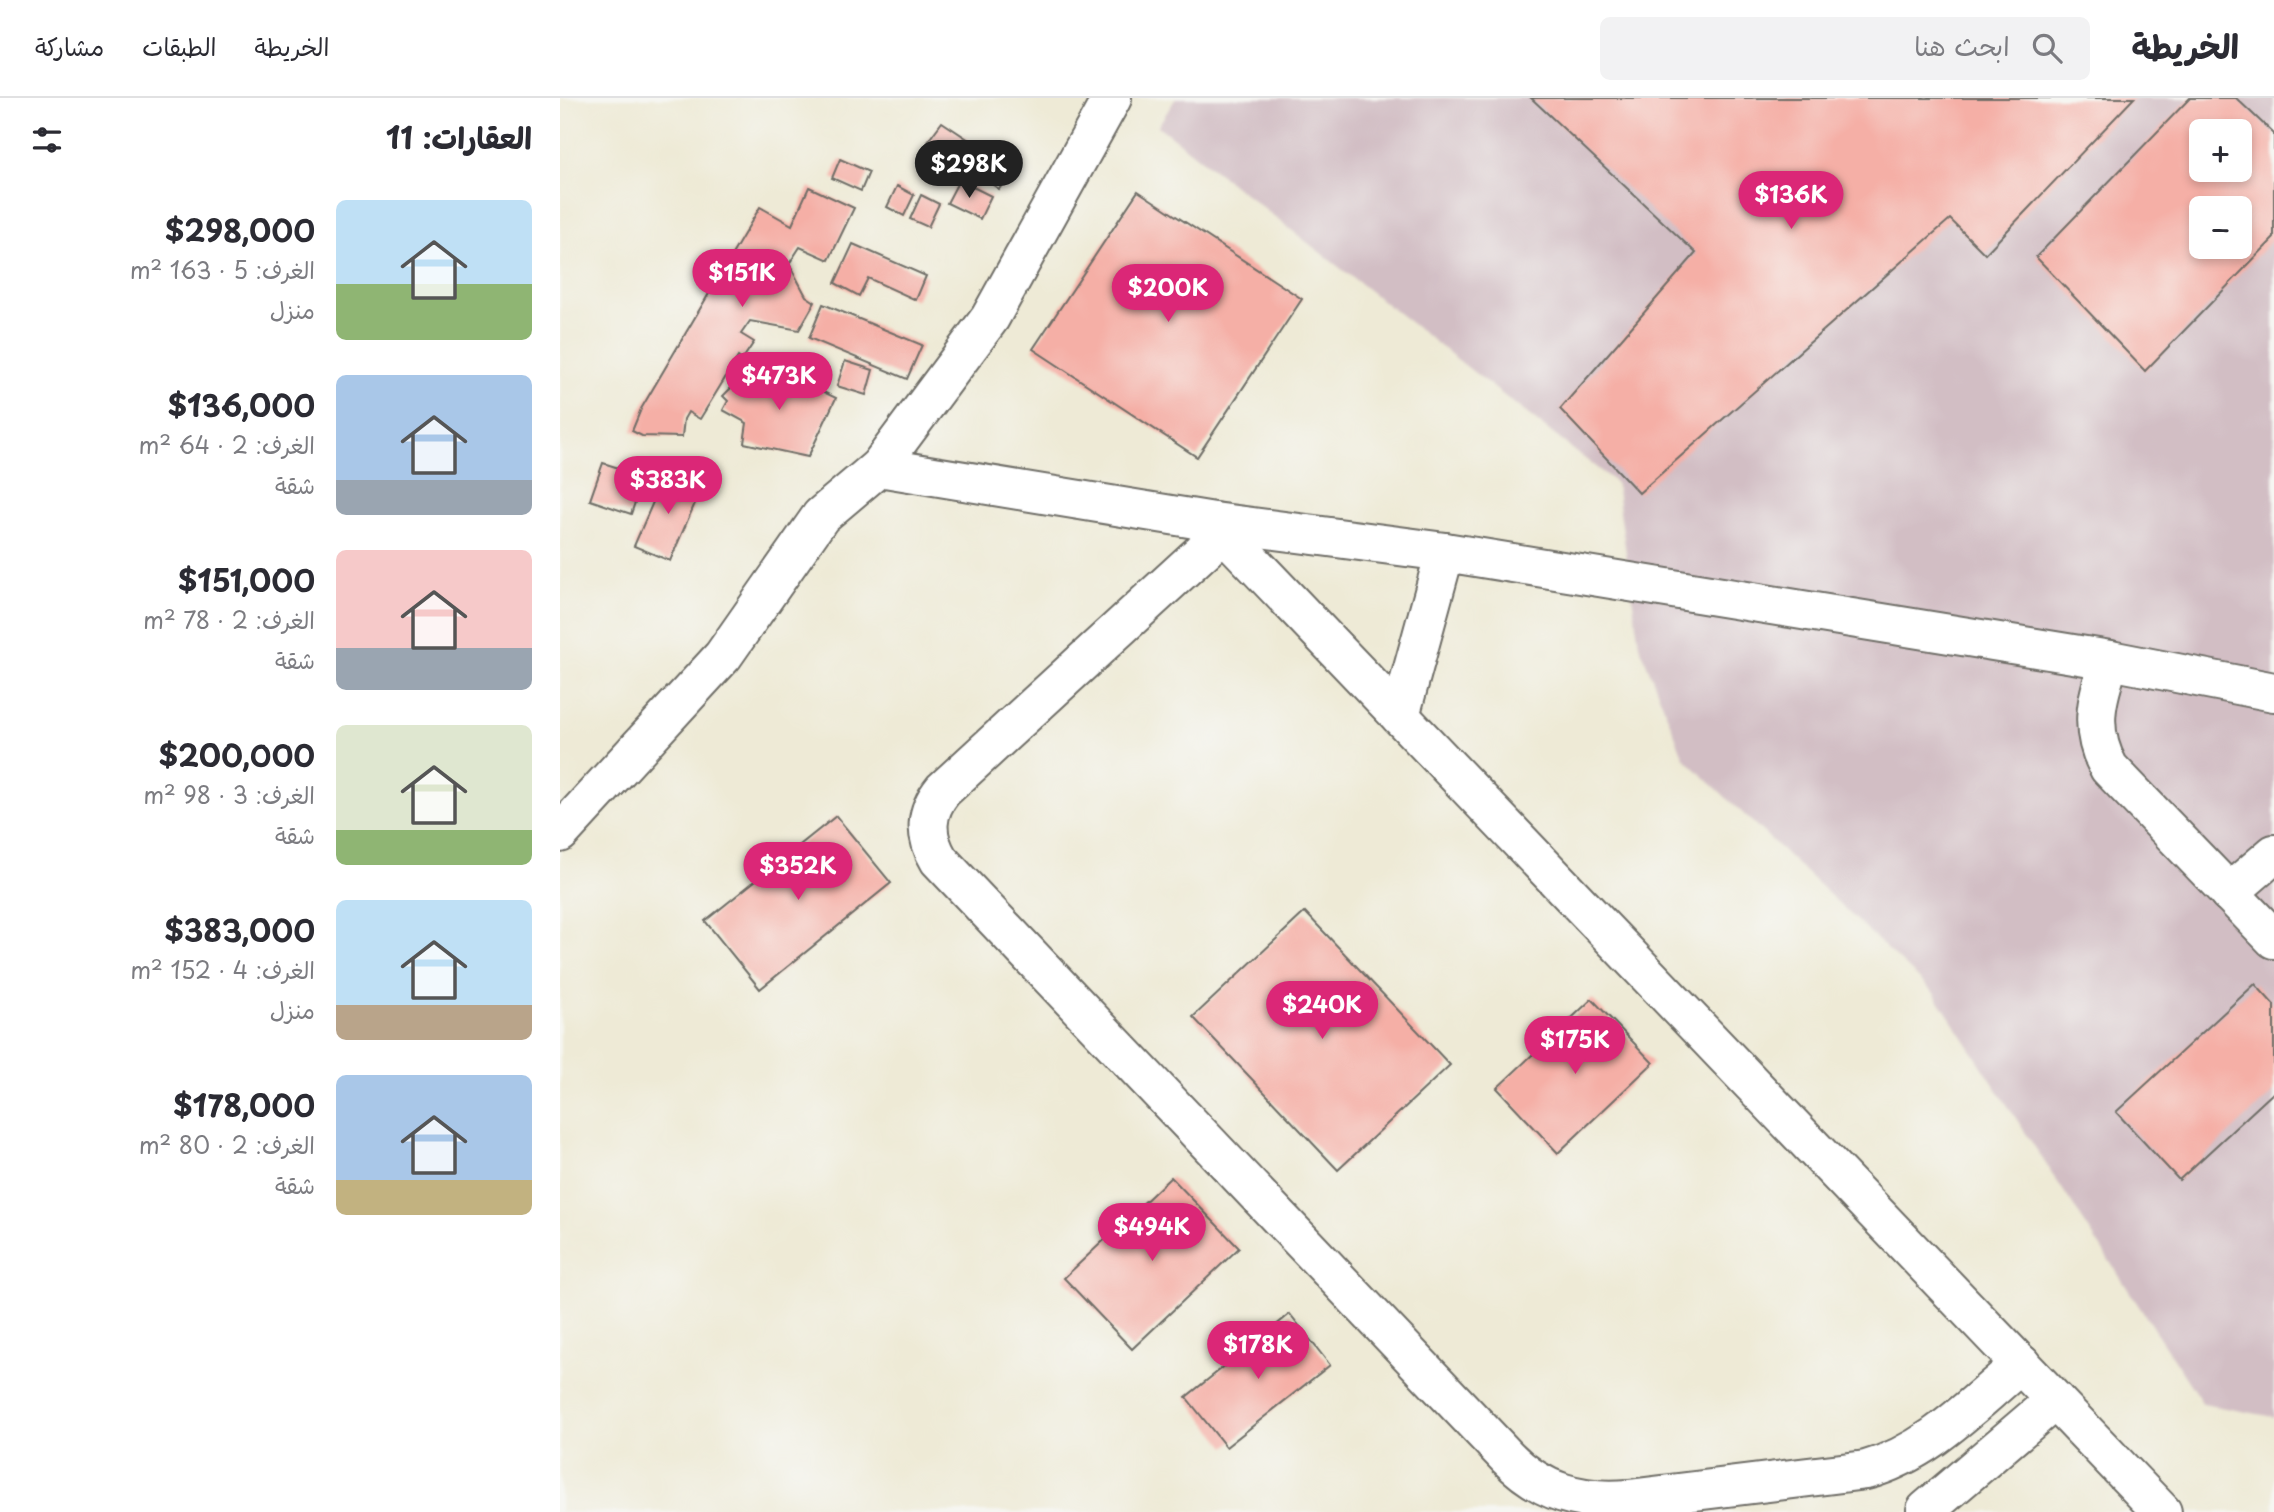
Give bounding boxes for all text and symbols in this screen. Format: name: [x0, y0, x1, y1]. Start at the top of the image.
search box: [1600, 17, 2090, 80]
text: الخريطة: [2132, 20, 2239, 70]
text: ابحث هنا: [1914, 26, 2010, 65]
text: مشاركة: [35, 28, 104, 64]
text: الطبقات: [142, 28, 217, 64]
text: الخريطة: [255, 28, 329, 64]
icon: search: [2028, 29, 2066, 67]
text: العقارات: 11: [386, 114, 532, 159]
map controls: [2189, 119, 2252, 259]
button: +: [2189, 119, 2252, 182]
icon: filters: [28, 121, 66, 159]
pin: $298K: [920, 140, 1018, 200]
text: $298K: [931, 145, 1007, 180]
pin: $136K: [1742, 172, 1840, 231]
text: $136K: [1754, 176, 1828, 211]
button: −: [2189, 196, 2252, 259]
text: $298,000: [165, 207, 315, 252]
icon: home: [392, 228, 476, 312]
pin: $151K: [693, 250, 791, 309]
text: الغرف: 5 · 163 m²: [130, 252, 315, 287]
text: $151K: [708, 254, 776, 289]
pin: $200K: [1119, 264, 1217, 324]
text: $200K: [1128, 269, 1208, 304]
text: منزل: [270, 292, 315, 327]
pin: $473K: [730, 352, 828, 412]
text: $473K: [742, 357, 816, 392]
text: $136,000: [168, 382, 315, 427]
icon: home: [392, 403, 476, 487]
text: الغرف: 2 · 64 m²: [139, 427, 315, 462]
pin: $383K: [619, 456, 717, 516]
text: $383K: [630, 461, 706, 496]
text: شقة: [275, 467, 315, 502]
text: $151,000: [178, 557, 315, 602]
icon: home: [392, 578, 476, 662]
text: الغرف: 2 · 78 m²: [143, 602, 315, 637]
text: شقة: [275, 642, 315, 677]
text: $200,000: [159, 732, 315, 777]
icon: home: [392, 753, 476, 837]
text: الغرف: 3 · 98 m²: [143, 777, 315, 812]
text: شقة: [275, 817, 315, 852]
pin: $352K: [749, 842, 847, 902]
text: $352K: [759, 847, 837, 882]
text: $383,000: [164, 907, 315, 952]
icon: home: [392, 928, 476, 1012]
text: الغرف: 4 · 152 m²: [130, 952, 315, 987]
pin: $240K: [1273, 982, 1371, 1041]
text: $240K: [1282, 986, 1362, 1021]
text: منزل: [270, 992, 315, 1027]
pin: $175K: [1526, 1016, 1624, 1076]
text: $175K: [1540, 1021, 1610, 1056]
text: $178,000: [173, 1082, 315, 1127]
icon: home: [392, 1103, 476, 1187]
text: الغرف: 2 · 80 m²: [139, 1127, 315, 1162]
text: شقة: [275, 1167, 315, 1202]
pin: $494K: [1103, 1204, 1201, 1263]
text: $494K: [1114, 1208, 1190, 1243]
pin: $178K: [1209, 1322, 1307, 1381]
text: $178K: [1223, 1326, 1293, 1361]

